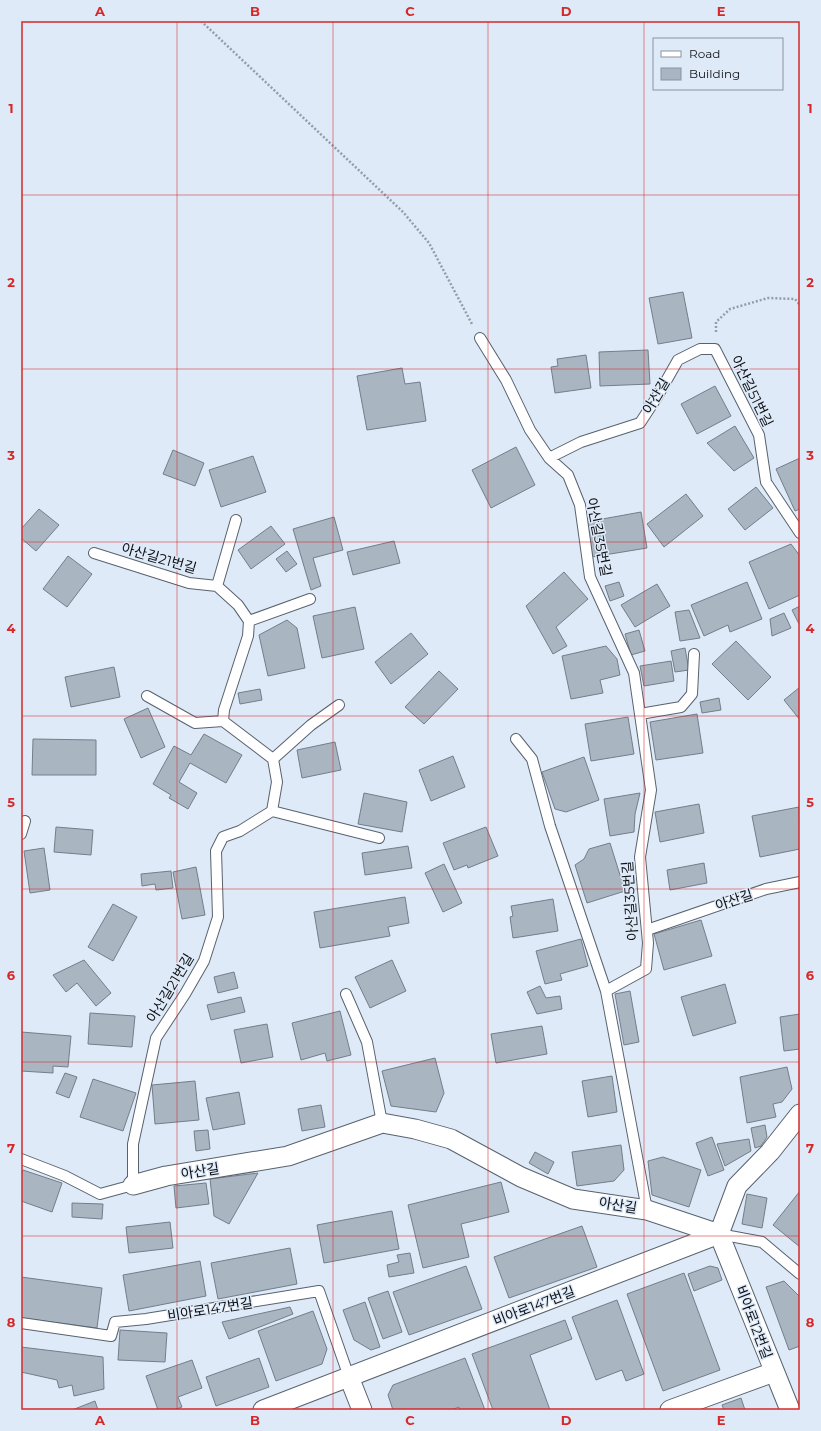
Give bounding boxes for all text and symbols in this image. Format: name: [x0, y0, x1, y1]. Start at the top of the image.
text: A: [94, 3, 106, 19]
text: B: [250, 3, 260, 19]
text: C: [405, 3, 415, 19]
text: D: [561, 3, 572, 19]
text: E: [717, 3, 726, 19]
legend: [653, 38, 783, 90]
text: Road: [689, 46, 720, 61]
text: Building: [689, 66, 740, 81]
text: 1: [8, 100, 14, 116]
text: 1: [807, 100, 813, 116]
text: 2: [7, 274, 15, 290]
text: 2: [806, 274, 814, 290]
street label: 아산길51번길: [727, 352, 777, 430]
street label: 아산길: [638, 375, 674, 417]
text: 3: [6, 447, 15, 463]
text: 3: [805, 447, 814, 463]
street label: 아산길35번길: [583, 496, 615, 578]
street label: 아산길21번길: [119, 539, 199, 577]
text: 4: [7, 620, 16, 636]
text: 4: [806, 620, 815, 636]
text: 5: [7, 794, 15, 810]
text: 5: [806, 794, 814, 810]
street label: 아산길35번길: [618, 860, 642, 942]
street label: 아산길: [713, 885, 755, 915]
street label: 아산길21번길: [142, 950, 198, 1026]
text: 6: [7, 967, 16, 983]
text: 6: [806, 967, 815, 983]
text: 7: [7, 1140, 15, 1156]
text: 7: [806, 1140, 814, 1156]
street label: 아산길: [180, 1159, 220, 1183]
street label: 아산길: [598, 1193, 638, 1217]
street label: 비아로147번길: [491, 1282, 577, 1330]
street label: 비아로12번길: [732, 1283, 776, 1361]
street label: 비아로147번길: [166, 1293, 254, 1325]
text: 8: [7, 1314, 16, 1330]
text: 8: [806, 1314, 815, 1330]
text: A: [94, 1412, 106, 1428]
text: B: [250, 1412, 260, 1428]
text: C: [405, 1412, 415, 1428]
text: D: [561, 1412, 572, 1428]
text: E: [717, 1412, 726, 1428]

